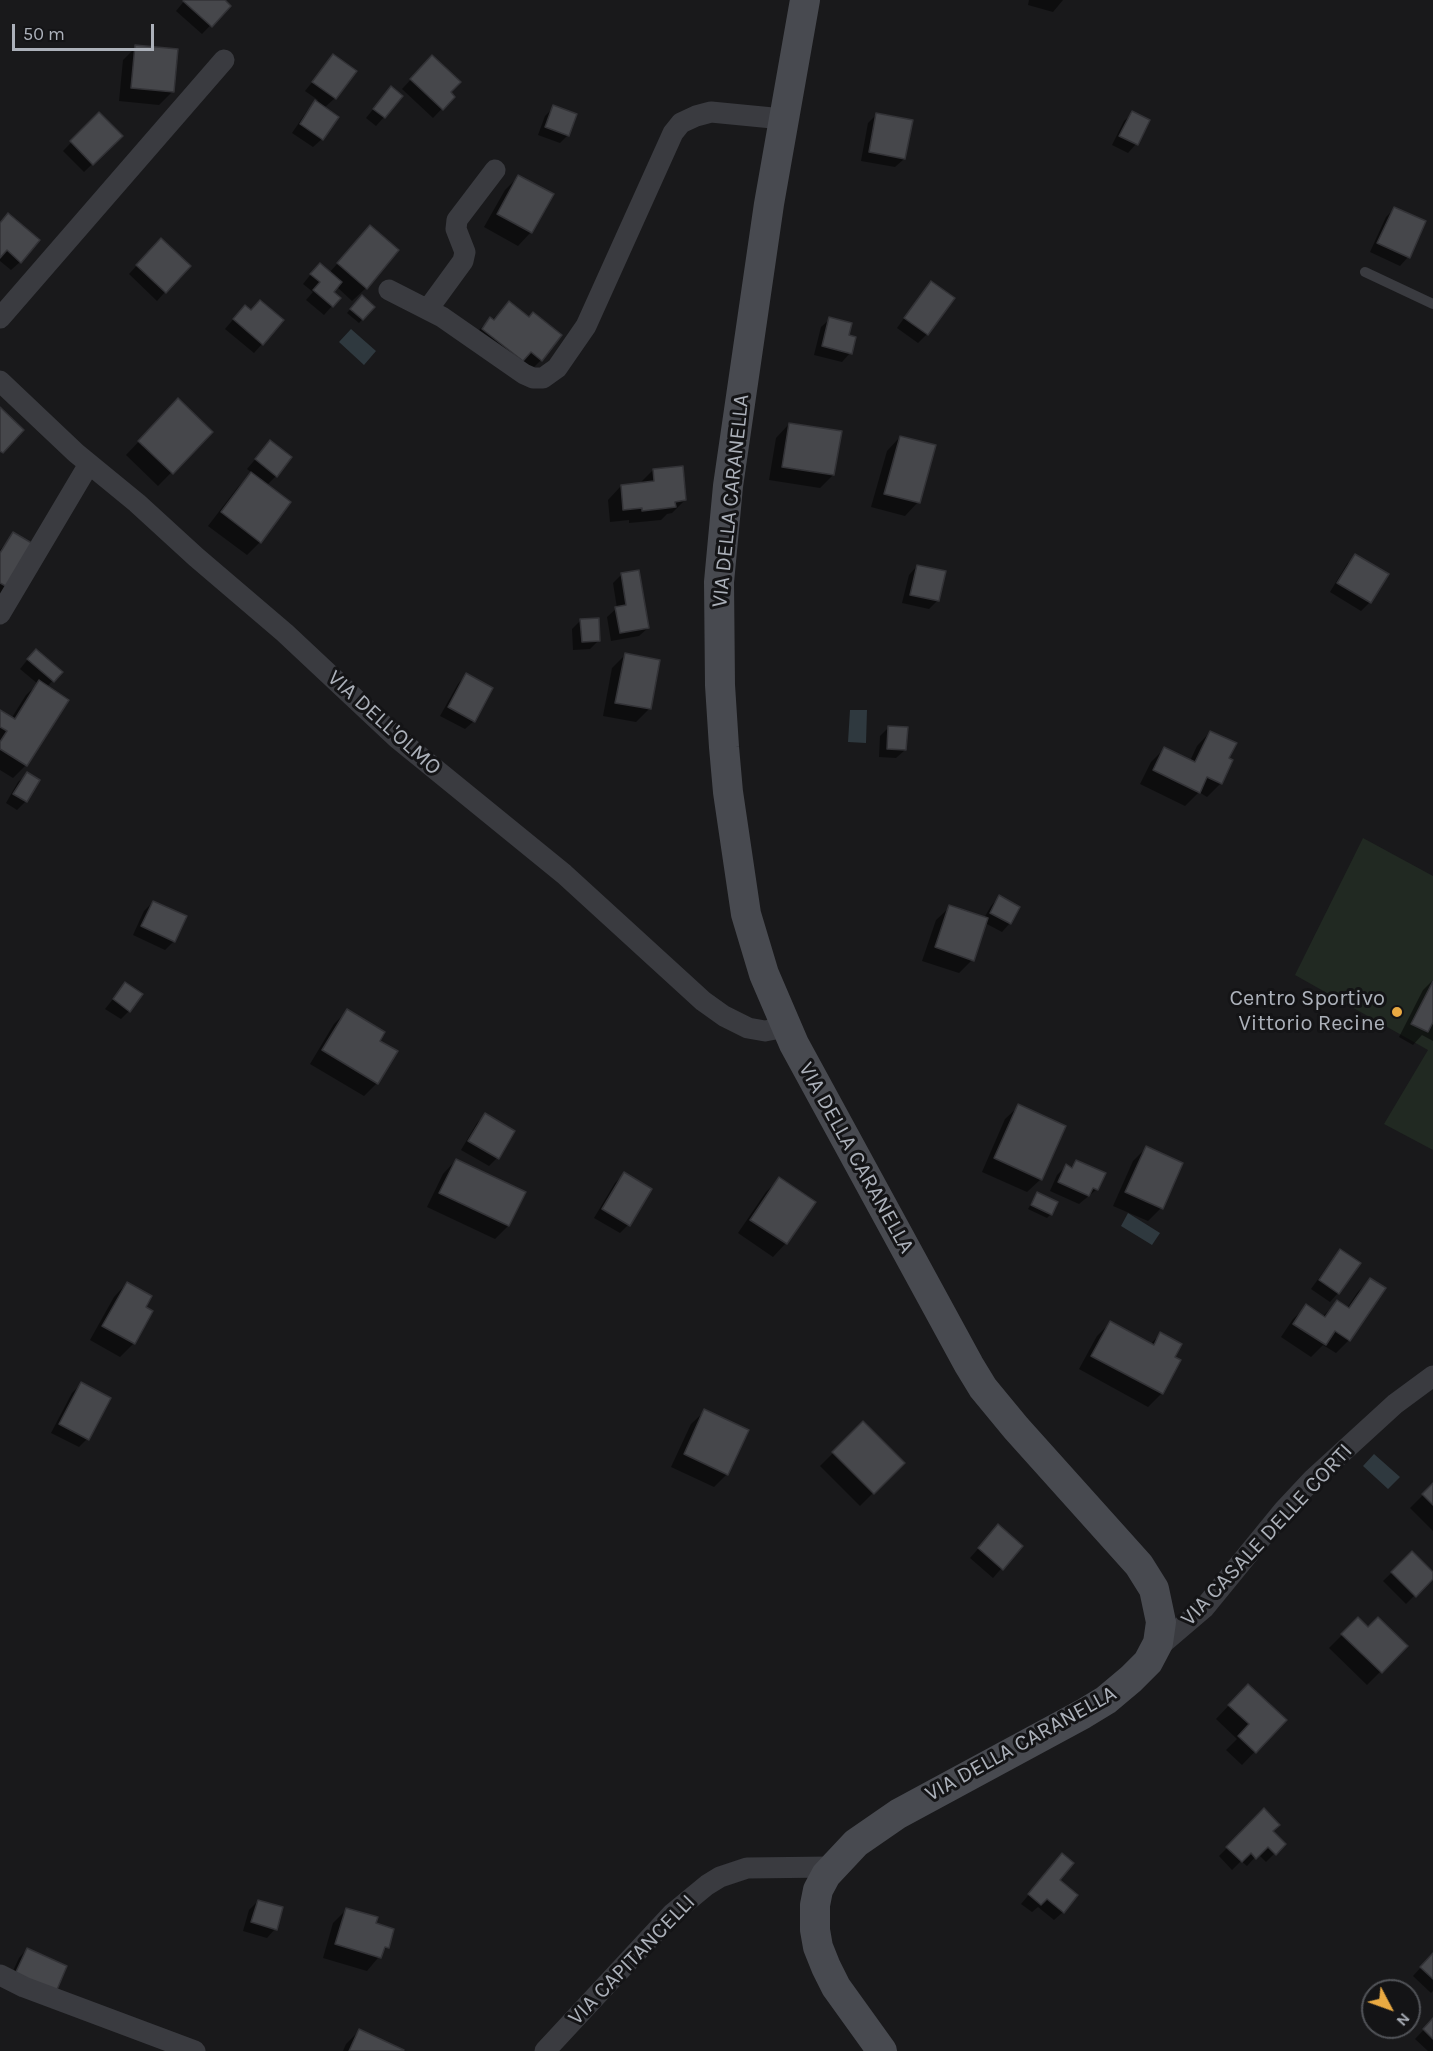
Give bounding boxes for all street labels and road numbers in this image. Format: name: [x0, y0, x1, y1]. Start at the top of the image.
street label: VIA DELLA CARANELLA: [707, 393, 755, 609]
street label: VIA DELL'OLMO: [322, 665, 446, 781]
street label: VIA DELLA CARANELLA: [792, 1058, 920, 1258]
street label: VIA CASALE DELLE CORTI: [1176, 1438, 1358, 1632]
street label: VIA DELLA CARANELLA: [921, 1680, 1121, 1808]
street label: VIA CAPITANCELLI: [563, 1889, 701, 2031]

